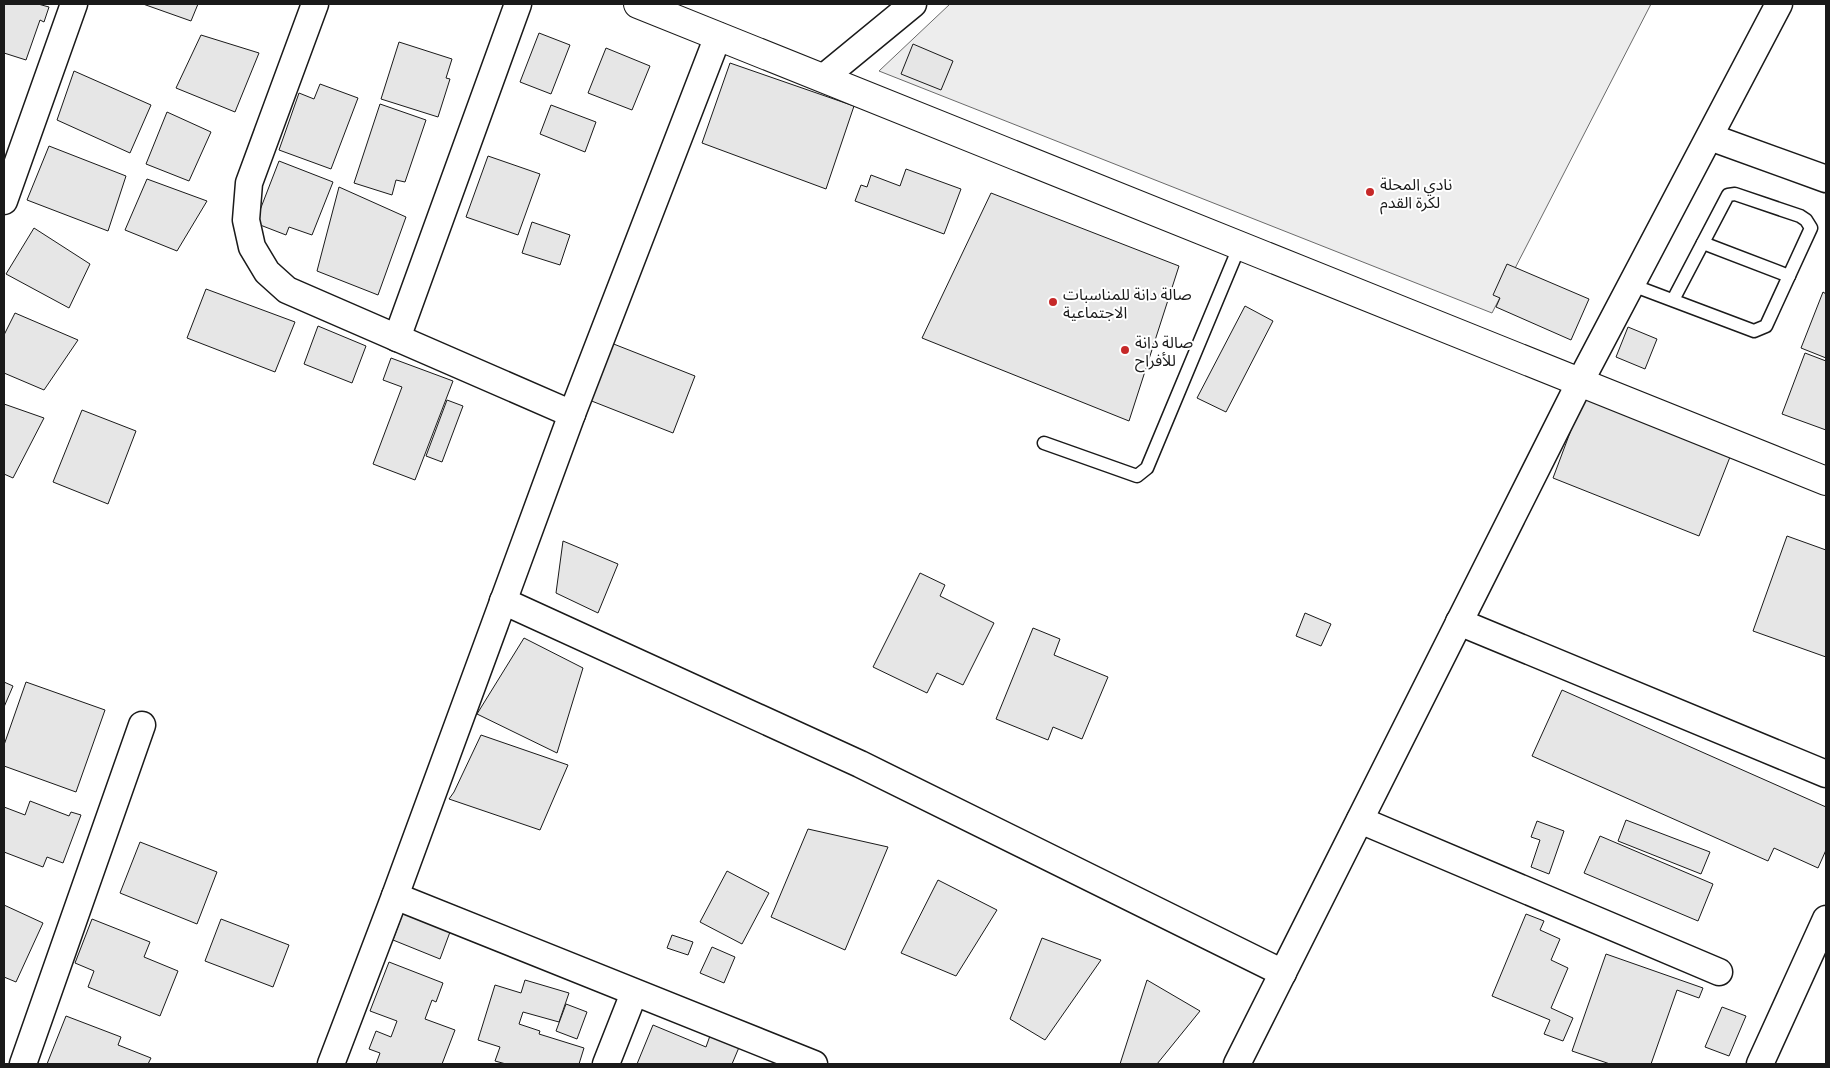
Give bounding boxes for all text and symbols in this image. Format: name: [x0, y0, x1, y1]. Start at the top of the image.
place label: نادي المحلة لكرة القدم: [1380, 174, 1452, 215]
marker: نادي المحلة لكرة القدم: [1364, 186, 1376, 198]
place label: صالة دانة للمناسبات الاجتماعية: [1063, 284, 1192, 321]
marker: صالة دانة للمناسبات الاجتماعية: [1047, 296, 1059, 308]
place label: صالة دانة للأفراح: [1135, 332, 1193, 373]
marker: صالة دانة للأفراح: [1119, 344, 1131, 356]

